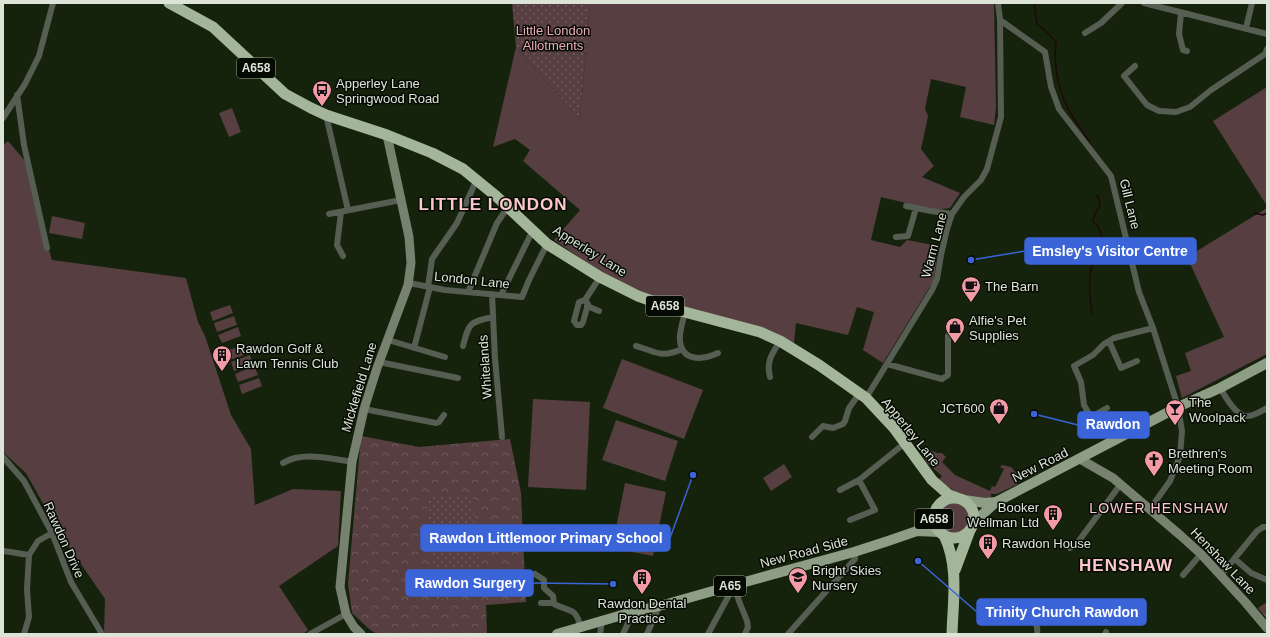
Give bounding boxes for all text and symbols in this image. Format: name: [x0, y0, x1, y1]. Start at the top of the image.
park label: Little London Allotments: [516, 23, 590, 53]
road number: A658: [237, 58, 275, 78]
place label: Apperley Lane Springwood Road: [336, 76, 439, 106]
bus stop icon: Apperley Lane Springwood Road: [311, 79, 333, 107]
street label: Gill Lane: [1117, 177, 1143, 231]
district label: LITTLE LONDON: [419, 195, 567, 214]
street label: Warm Lane: [918, 211, 950, 279]
street label: Apperley Lane: [550, 222, 630, 280]
callout: Emsley's Visitor Centre: [1025, 238, 1196, 264]
text: Emsley's Visitor Centre: [1032, 243, 1188, 259]
street label: London Lane: [433, 269, 511, 291]
cafe icon: The Barn: [960, 275, 982, 303]
place label: The Barn: [985, 279, 1038, 294]
road number: A658: [646, 296, 684, 316]
place label: Alfie's Pet Supplies: [969, 313, 1027, 343]
shop icon: Alfie's Pet Supplies: [944, 316, 966, 344]
street label: Whitelands: [475, 334, 495, 400]
street label: Micklefield Lane: [338, 340, 380, 434]
place label: Rawdon Golf & Lawn Tennis Club: [236, 341, 338, 371]
building icon: Rawdon Golf & Lawn Tennis Club: [211, 344, 233, 372]
street label: Apperley Lane: [879, 395, 943, 469]
place label: The Woolpack: [1189, 395, 1246, 425]
shop icon: JCT600: [988, 397, 1010, 425]
bar icon: The Woolpack: [1164, 398, 1186, 426]
place label: JCT600: [939, 401, 985, 416]
callout: Rawdon: [1078, 412, 1149, 438]
text: Rawdon: [1086, 416, 1140, 432]
street label: New Road: [1010, 445, 1070, 485]
place label: Brethren's Meeting Room: [1168, 446, 1253, 476]
church icon: Brethren's Meeting Room: [1143, 449, 1165, 477]
street label: Rawdon Drive: [41, 500, 87, 580]
place label: Booker Wellman Ltd: [967, 500, 1040, 530]
district label: LOWER HENSHAW: [1089, 500, 1229, 516]
building icon: Booker Wellman Ltd: [1042, 503, 1064, 531]
road number: A658: [915, 509, 953, 529]
callout: Rawdon Littlemoor Primary School: [421, 525, 670, 551]
street label: Henshaw Lane: [1187, 525, 1259, 597]
text: Rawdon Littlemoor Primary School: [429, 530, 663, 546]
building icon: Rawdon House: [977, 532, 999, 560]
street label: New Road Side: [758, 533, 850, 571]
place label: Rawdon House: [1002, 536, 1091, 551]
district label: HENSHAW: [1079, 556, 1173, 575]
place label: Bright Skies Nursery: [812, 563, 882, 593]
school or university icon: Bright Skies Nursery: [787, 566, 809, 594]
building icon: Rawdon Dental Practice: [631, 567, 653, 595]
callout: Rawdon Surgery: [406, 570, 533, 596]
text: Rawdon Surgery: [414, 575, 526, 591]
road number: A65: [714, 576, 746, 596]
place label: Rawdon Dental Practice: [598, 596, 687, 626]
callout: Trinity Church Rawdon: [977, 599, 1146, 625]
text: Trinity Church Rawdon: [985, 604, 1139, 620]

